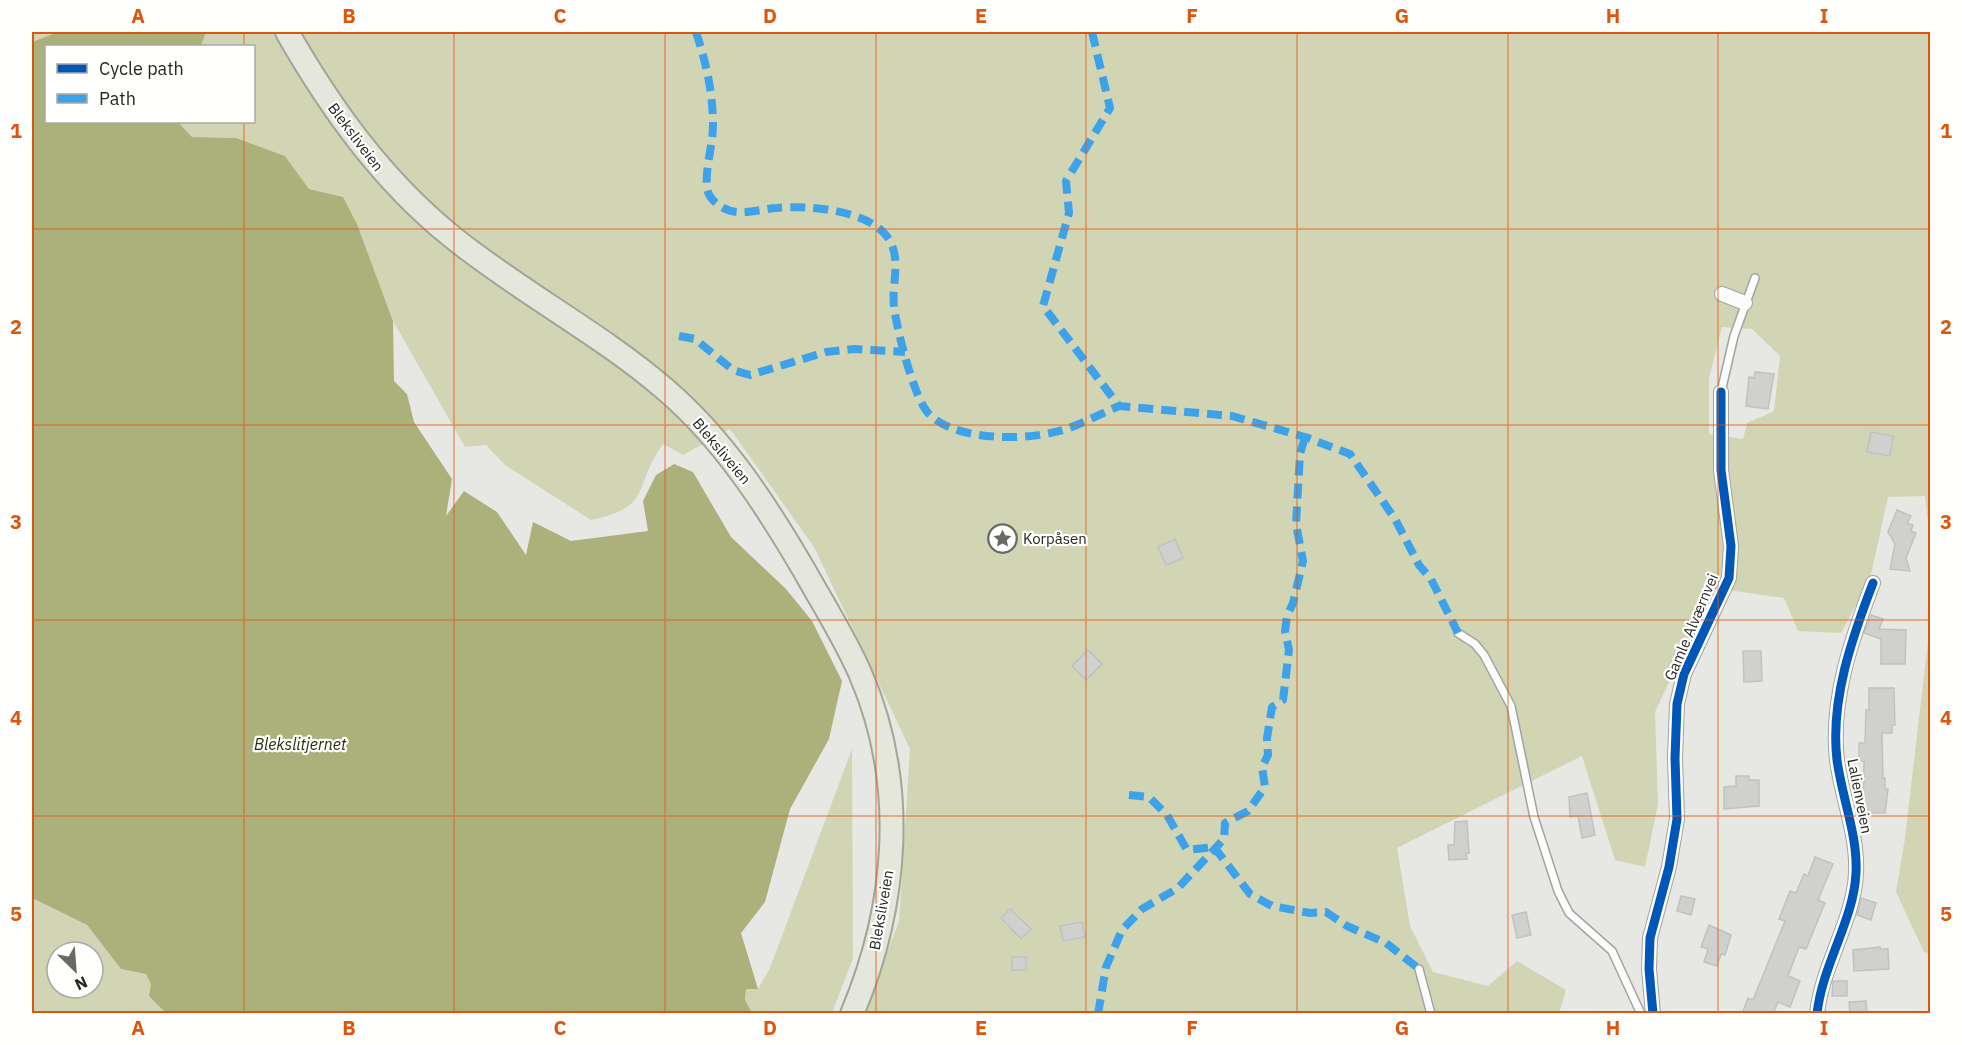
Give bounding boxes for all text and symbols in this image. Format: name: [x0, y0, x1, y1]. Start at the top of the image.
text: A: [131, 2, 145, 29]
text: B: [342, 2, 356, 29]
text: C: [553, 2, 567, 29]
text: D: [763, 2, 777, 29]
text: E: [975, 2, 987, 29]
text: F: [1186, 2, 1198, 29]
text: G: [1395, 2, 1409, 29]
text: H: [1606, 2, 1620, 29]
text: I: [1820, 2, 1828, 29]
legend: [45, 45, 255, 123]
text: Cycle path: [99, 57, 184, 80]
text: Path: [99, 87, 136, 110]
street label: Bleksliveien: [324, 99, 388, 175]
text: 1: [10, 117, 22, 144]
text: 1: [1940, 117, 1952, 144]
text: 2: [10, 313, 22, 340]
text: 2: [1940, 313, 1952, 340]
street label: Bleksliveien: [689, 414, 755, 488]
text: 3: [10, 508, 22, 535]
text: 3: [1940, 508, 1952, 535]
place icon: Korpåsen: [986, 522, 1018, 554]
place label: Korpåsen: [1023, 529, 1087, 548]
street label: Gamle Alværnvei: [1660, 571, 1722, 683]
text: 4: [10, 704, 22, 731]
text: 4: [1940, 704, 1952, 731]
water label: Blekslitjernet: [254, 734, 347, 754]
street label: Lalienveien: [1843, 757, 1877, 835]
street label: Bleksliveien: [865, 868, 897, 952]
text: 5: [10, 900, 22, 927]
text: 5: [1940, 900, 1952, 927]
north arrow: [45, 940, 105, 1000]
text: N: [72, 972, 91, 995]
text: A: [131, 1014, 145, 1041]
text: B: [342, 1014, 356, 1041]
text: C: [553, 1014, 567, 1041]
text: D: [763, 1014, 777, 1041]
text: E: [975, 1014, 987, 1041]
text: F: [1186, 1014, 1198, 1041]
text: G: [1395, 1014, 1409, 1041]
text: H: [1606, 1014, 1620, 1041]
text: I: [1820, 1014, 1828, 1041]

